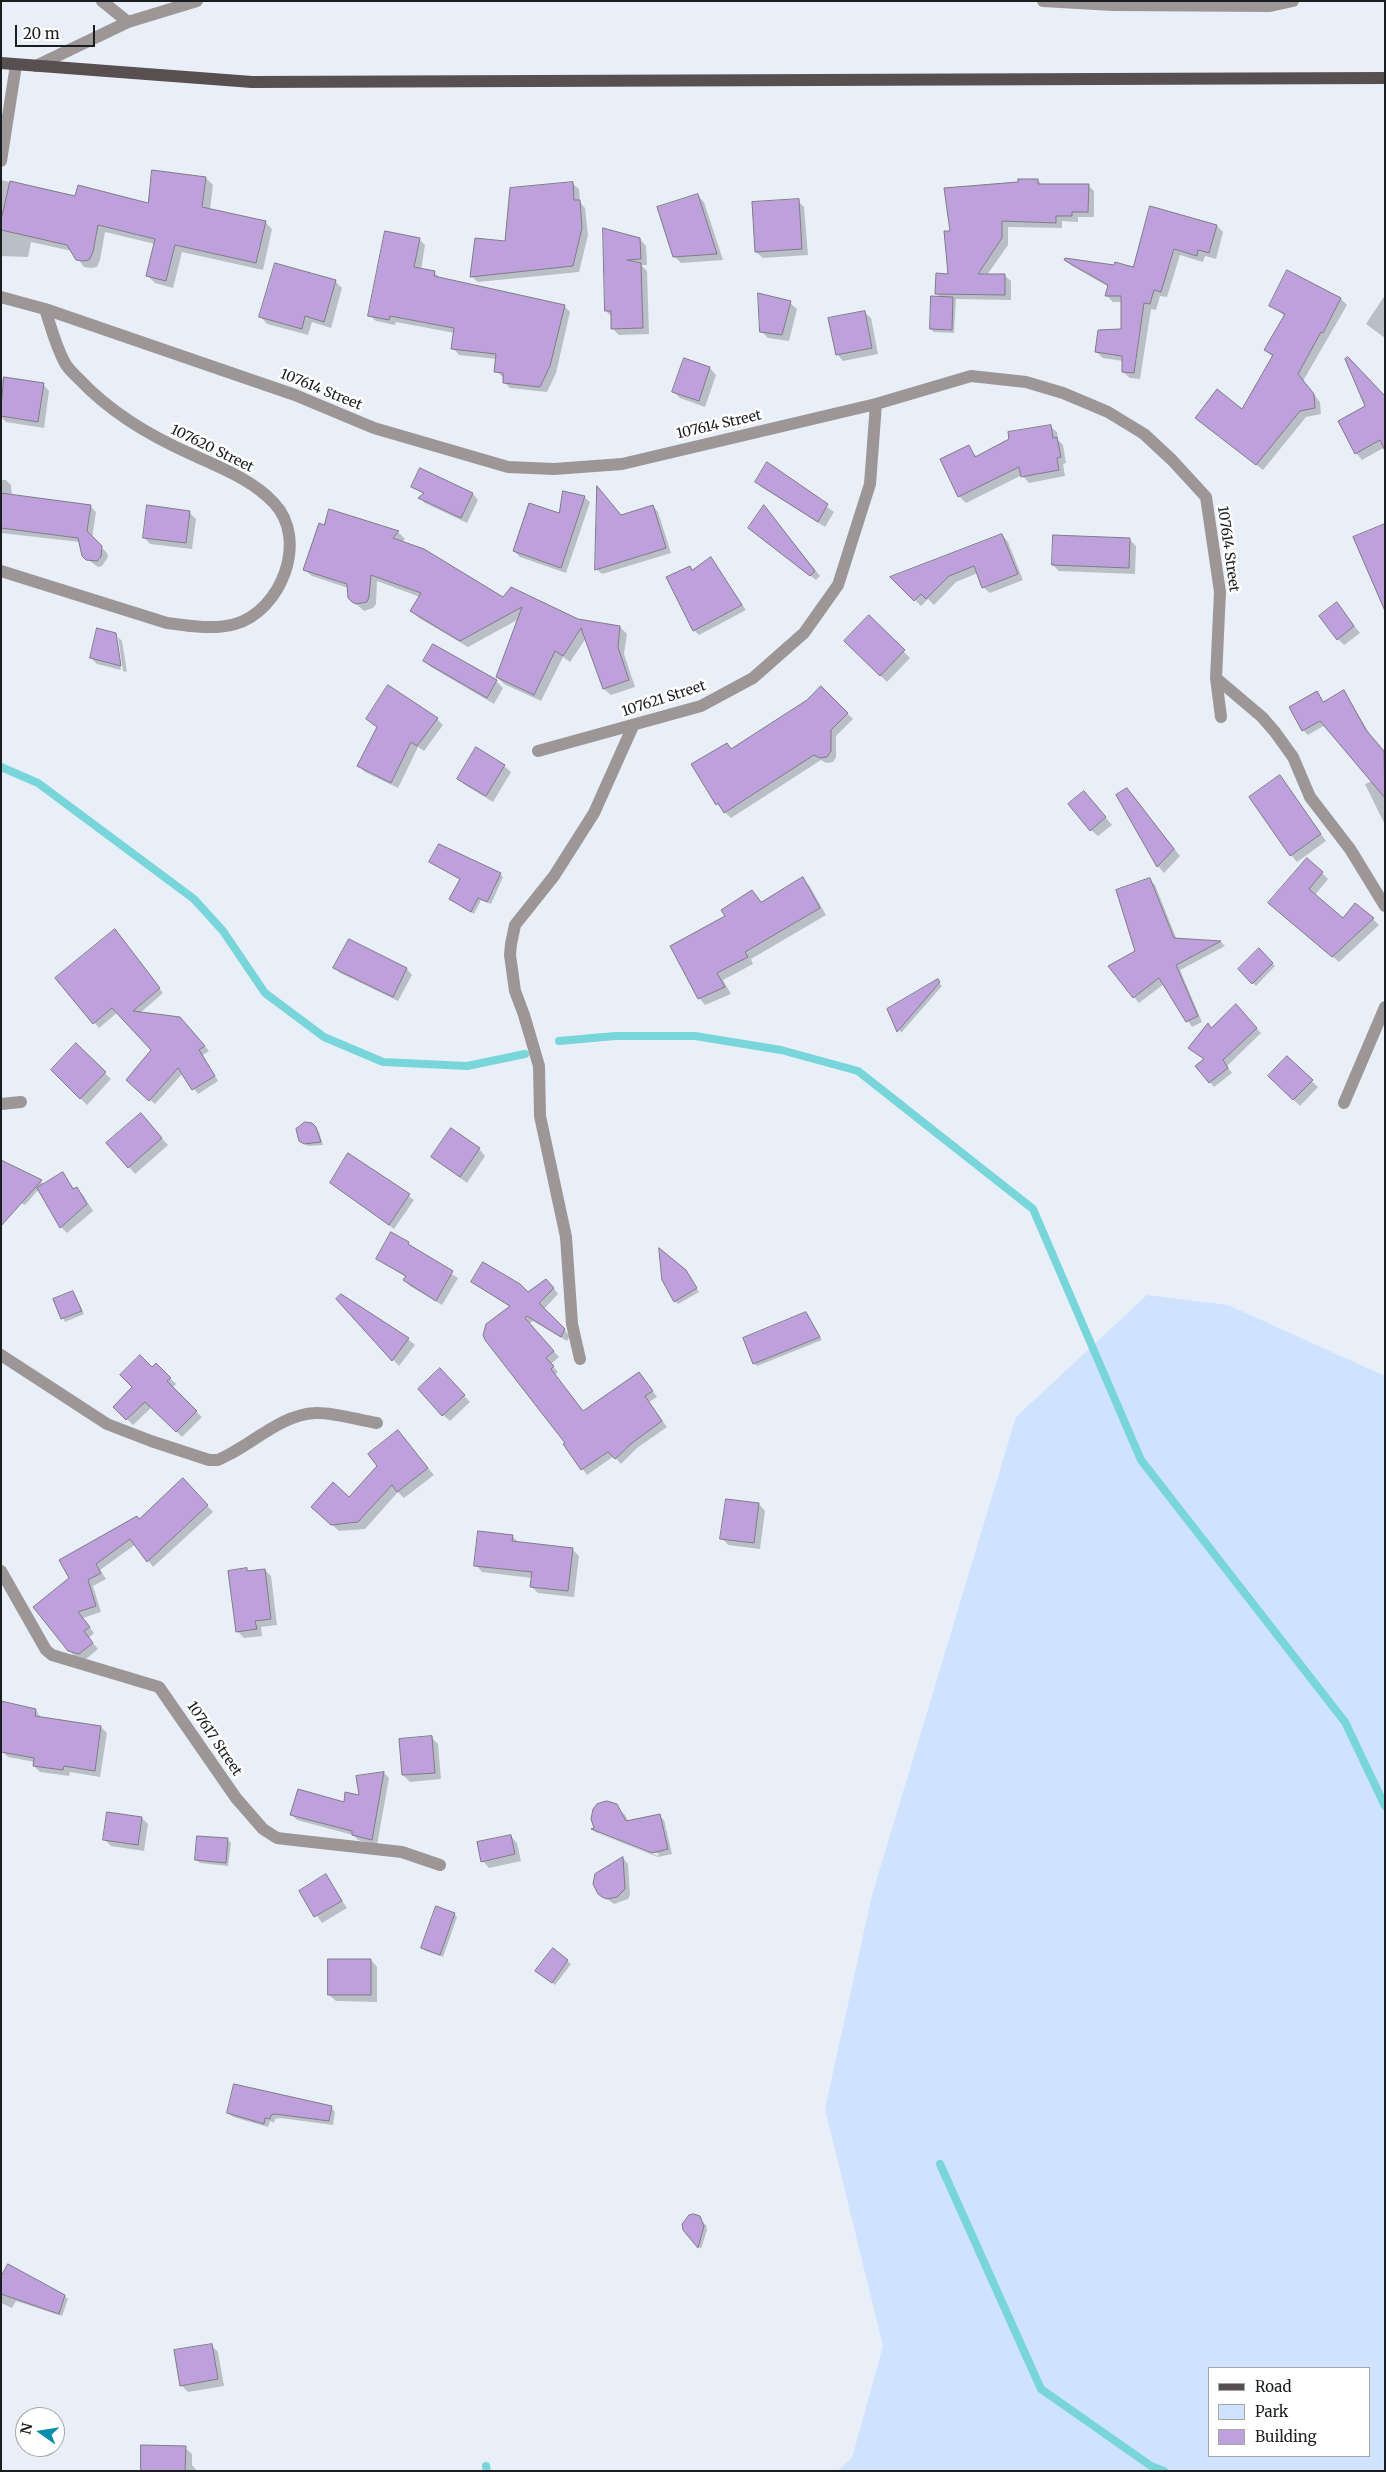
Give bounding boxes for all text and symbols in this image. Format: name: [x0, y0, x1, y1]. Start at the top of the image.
scale bar: [18, 15, 98, 47]
text: 20 m: [23, 24, 60, 43]
street label: 107614 Street: [278, 366, 364, 414]
street label: 107614 Street: [675, 407, 763, 443]
street label: 107620 Street: [168, 422, 256, 476]
street label: 107614 Street: [1214, 505, 1242, 593]
street label: 107621 Street: [620, 678, 708, 720]
street label: 107617 Street: [183, 1699, 245, 1779]
legend: [1208, 2367, 1371, 2457]
text: Road: [1255, 2377, 1291, 2396]
text: Park: [1255, 2402, 1288, 2421]
north arrow: [15, 2407, 65, 2457]
text: N: [16, 2421, 36, 2436]
text: Building: [1255, 2427, 1317, 2446]

